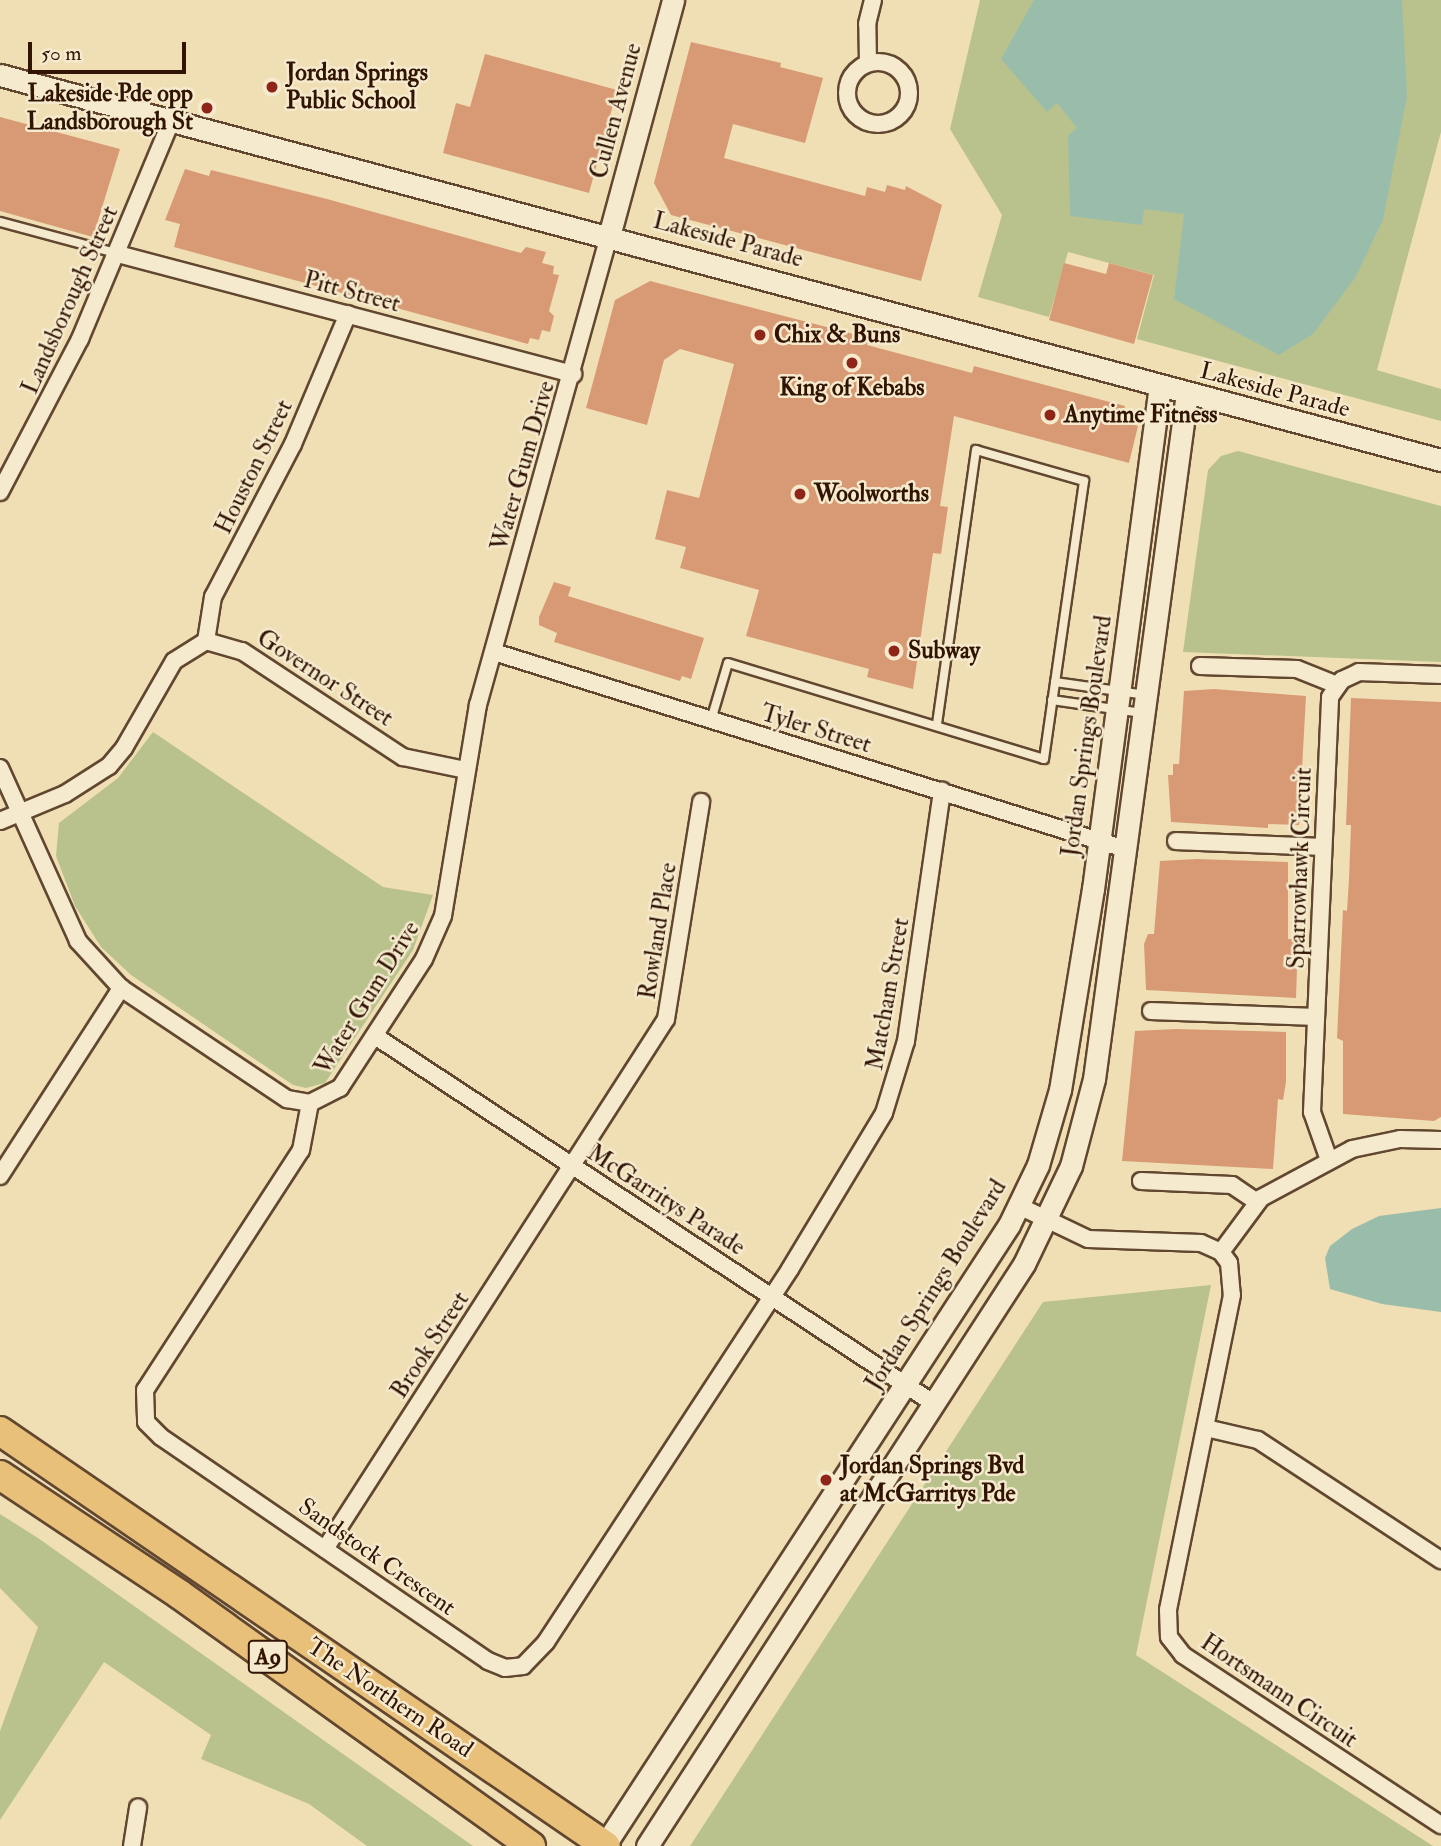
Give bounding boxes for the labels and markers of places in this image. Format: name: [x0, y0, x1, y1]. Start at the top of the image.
place label: Jordan Springs Public School: [286, 59, 428, 115]
marker: Jordan Springs Public School: [264, 79, 280, 95]
place label: Lakeside Pde opp Landsborough St: [27, 80, 193, 136]
marker: Lakeside Pde opp Landsborough St: [199, 100, 215, 116]
place label: Chix & Buns: [774, 321, 900, 349]
marker: Chix & Buns: [752, 327, 768, 343]
marker: King of Kebabs: [844, 355, 860, 371]
place label: King of Kebabs: [780, 374, 924, 402]
place label: Anytime Fitness: [1064, 401, 1217, 429]
marker: Anytime Fitness: [1042, 407, 1058, 423]
place label: Woolworths: [814, 480, 929, 508]
marker: Woolworths: [792, 486, 808, 502]
place label: Subway: [908, 637, 980, 665]
marker: Subway: [886, 643, 902, 659]
place label: Jordan Springs Bvd at McGarritys Pde: [840, 1452, 1024, 1508]
marker: Jordan Springs Bvd at McGarritys Pde: [818, 1472, 834, 1488]

